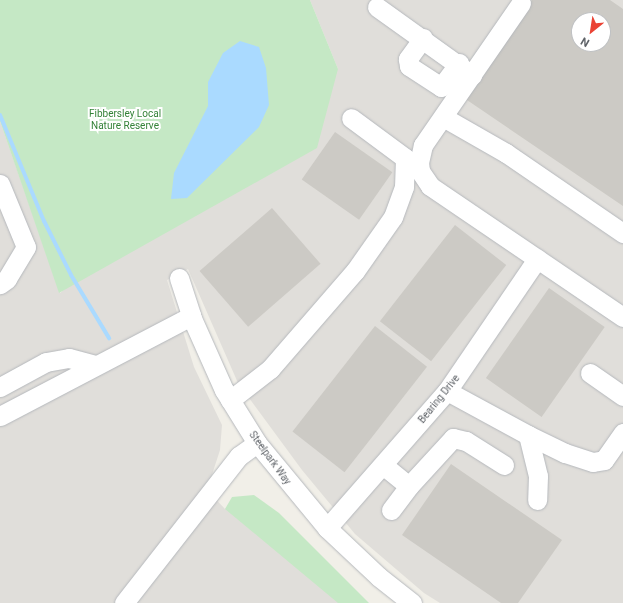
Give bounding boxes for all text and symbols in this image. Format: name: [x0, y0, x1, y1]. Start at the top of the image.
north arrow: [571, 12, 611, 52]
text: N: [579, 34, 592, 50]
park label: Fibbersley Local Nature Reserve: [89, 107, 161, 130]
street label: Bearing Drive: [416, 372, 462, 426]
street label: Steelpark Way: [247, 429, 293, 487]

